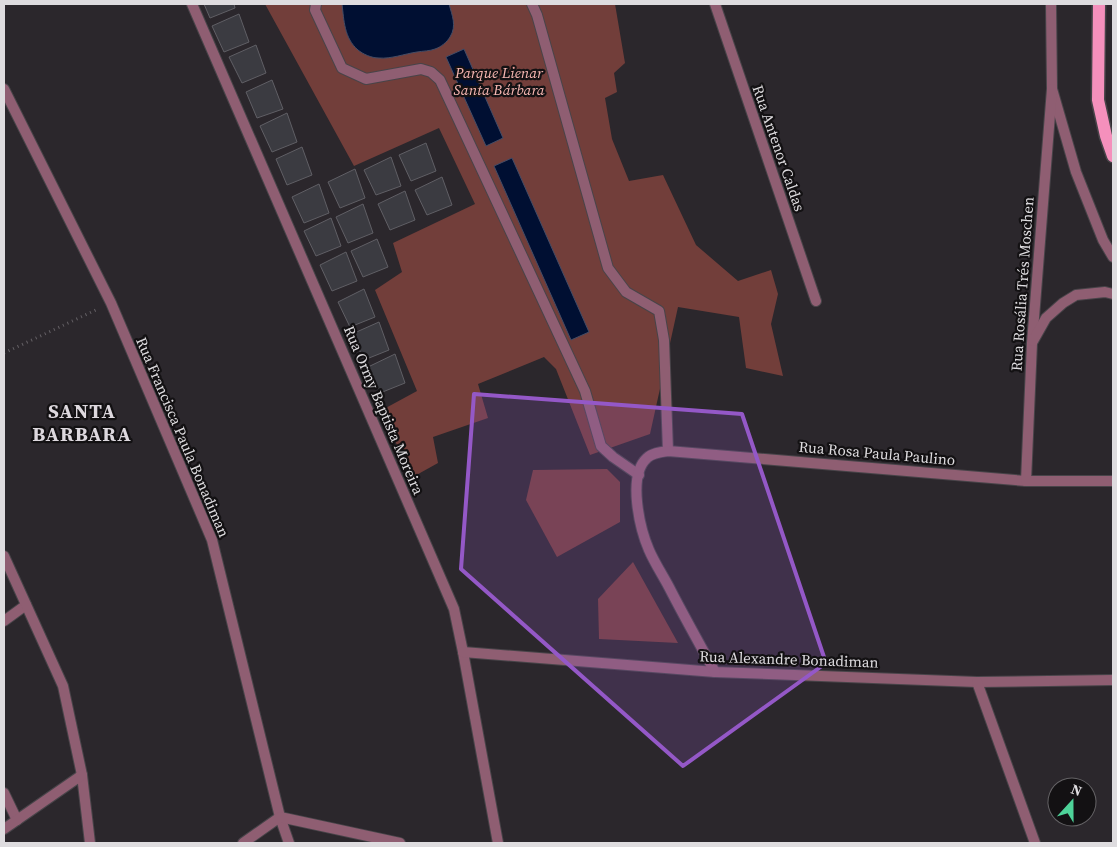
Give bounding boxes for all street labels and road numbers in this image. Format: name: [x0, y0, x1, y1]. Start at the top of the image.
street label: Rua Antenor Caldas: [748, 82, 810, 214]
street label: Rua Rosália Trés Moschen: [1005, 196, 1039, 372]
street label: Rua Ormy Baptista Moreira: [339, 322, 429, 498]
street label: Rua Francisca Paula Bonadiman: [131, 334, 235, 540]
street label: Rua Rosa Paula Paulino: [798, 436, 956, 470]
street label: Rua Alexandre Bonadiman: [699, 645, 879, 673]

